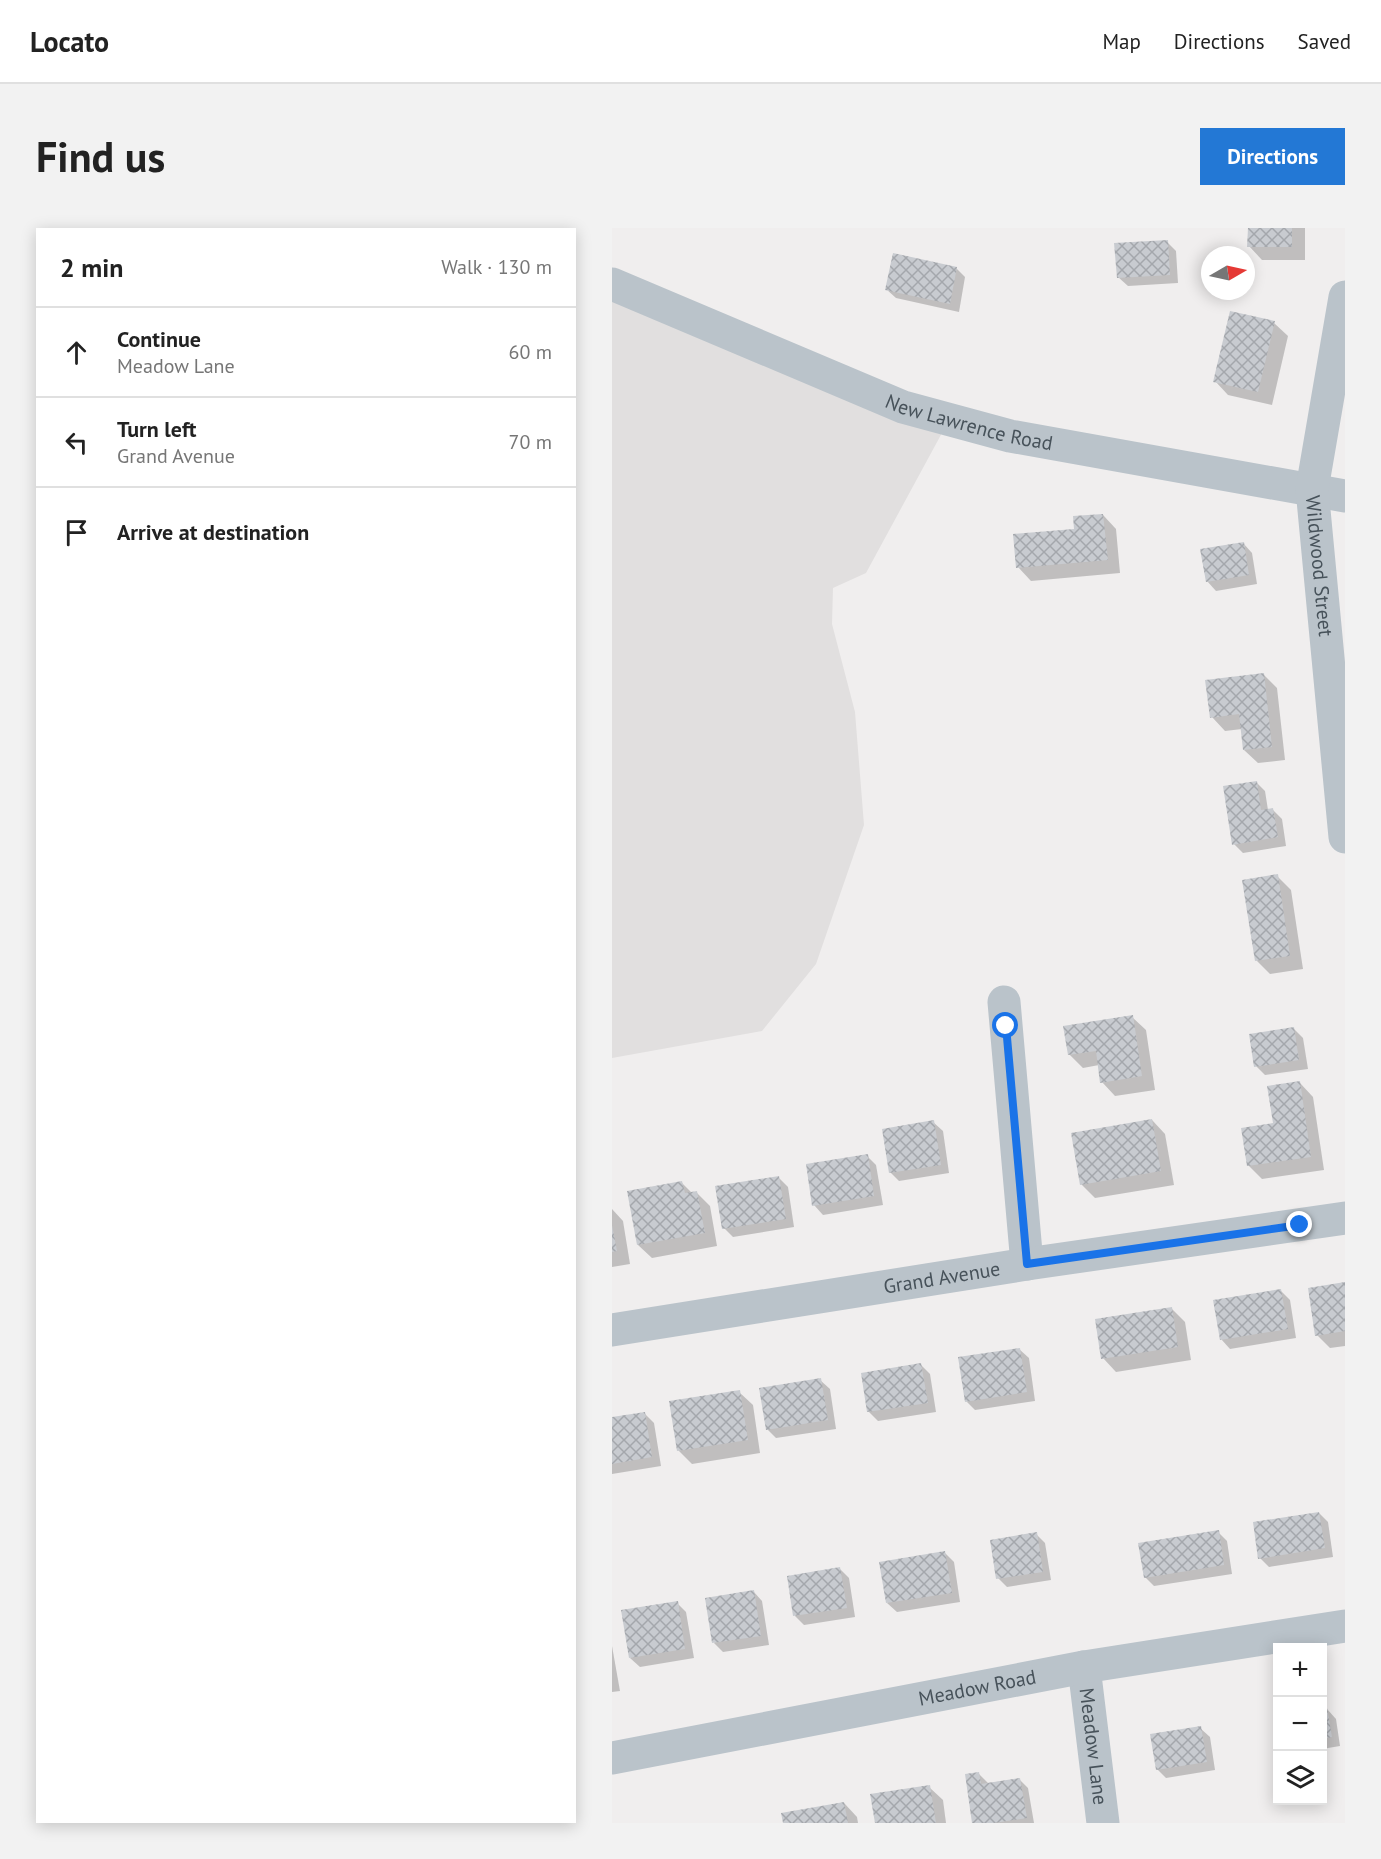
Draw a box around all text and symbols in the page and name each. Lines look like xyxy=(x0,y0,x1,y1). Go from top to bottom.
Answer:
text: Locato xyxy=(30,23,109,60)
text: Map xyxy=(1102,28,1141,55)
text: Directions xyxy=(1174,28,1265,55)
text: Saved xyxy=(1298,28,1351,55)
button: Directions xyxy=(1200,128,1345,185)
text: Find us xyxy=(36,129,165,184)
north arrow xyxy=(1201,246,1255,300)
text: 2 min xyxy=(60,251,123,284)
text: Walk · 130 m xyxy=(441,254,552,280)
text: Continue xyxy=(117,325,201,353)
icon: ahead xyxy=(60,336,93,369)
text: 60 m xyxy=(509,339,552,365)
text: Meadow Lane xyxy=(117,353,235,379)
street label: New Lawrence Road xyxy=(881,388,1055,456)
text: Turn left xyxy=(117,415,197,443)
icon: left xyxy=(60,426,93,459)
text: 70 m xyxy=(509,429,552,455)
text: Grand Avenue xyxy=(117,443,235,469)
street label: Wildwood Street xyxy=(1300,494,1339,638)
icon: arrive xyxy=(60,516,93,549)
text: Arrive at destination xyxy=(117,518,309,546)
route start xyxy=(992,1012,1018,1038)
route end xyxy=(1286,1211,1312,1237)
street label: Grand Avenue xyxy=(882,1255,1002,1300)
map controls xyxy=(1273,1643,1327,1805)
button: + xyxy=(1273,1643,1327,1697)
street label: Meadow Road xyxy=(916,1664,1038,1712)
street label: Meadow Lane xyxy=(1074,1686,1114,1806)
button: − xyxy=(1273,1697,1327,1751)
button: layers xyxy=(1273,1751,1327,1805)

